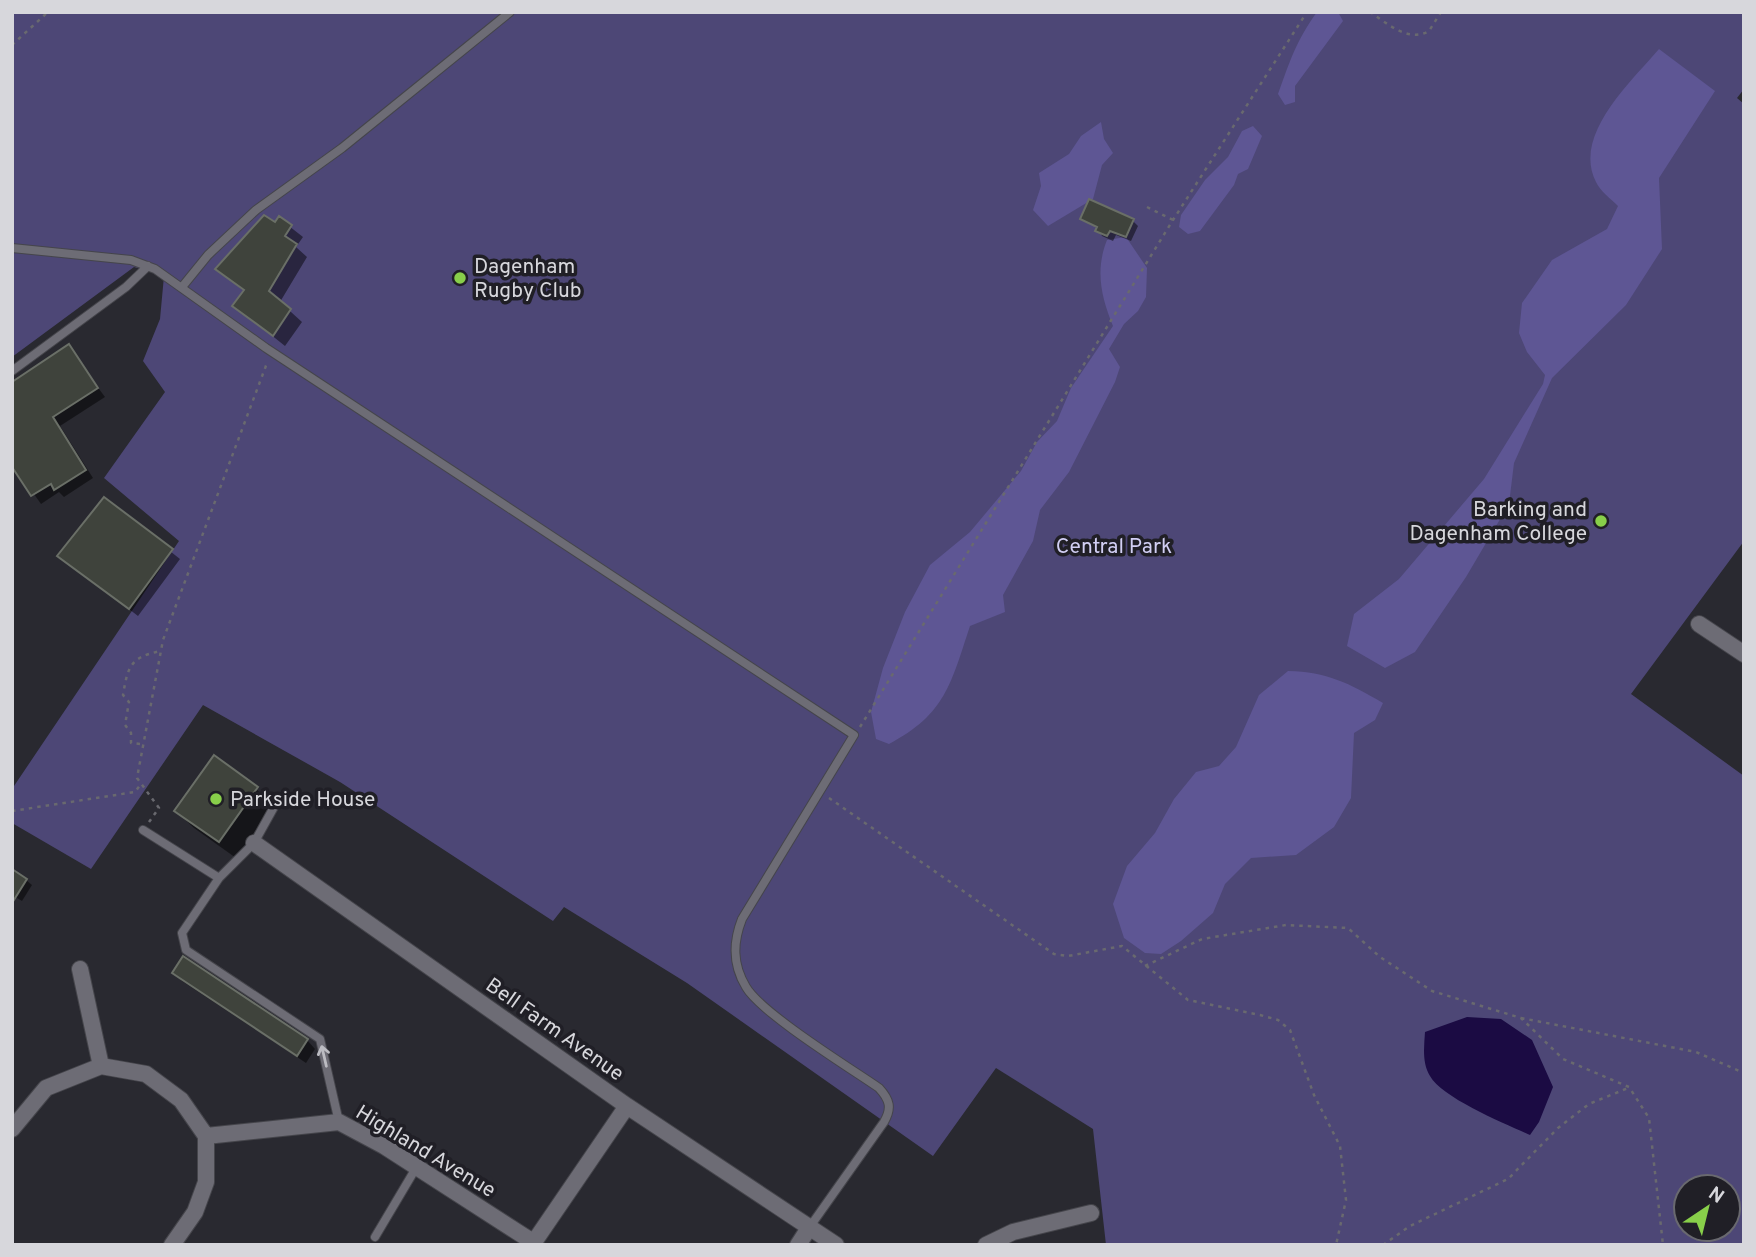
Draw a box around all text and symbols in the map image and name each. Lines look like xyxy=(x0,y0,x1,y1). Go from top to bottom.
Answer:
place label: Dagenham Rugby Club xyxy=(474,254,582,305)
marker: Dagenham Rugby Club xyxy=(452,270,468,286)
place label: Barking and Dagenham College xyxy=(1410,497,1587,548)
marker: Barking and Dagenham College xyxy=(1593,513,1609,529)
park label: Central Park xyxy=(1056,534,1172,561)
place label: Parkside House xyxy=(230,787,375,814)
marker: Parkside House xyxy=(208,791,224,807)
street label: Bell Farm Avenue xyxy=(480,972,629,1088)
one-way arrow xyxy=(317,1045,330,1068)
street label: Highland Avenue xyxy=(350,1100,500,1205)
north arrow xyxy=(1672,1173,1742,1243)
text: N xyxy=(1703,1182,1728,1209)

